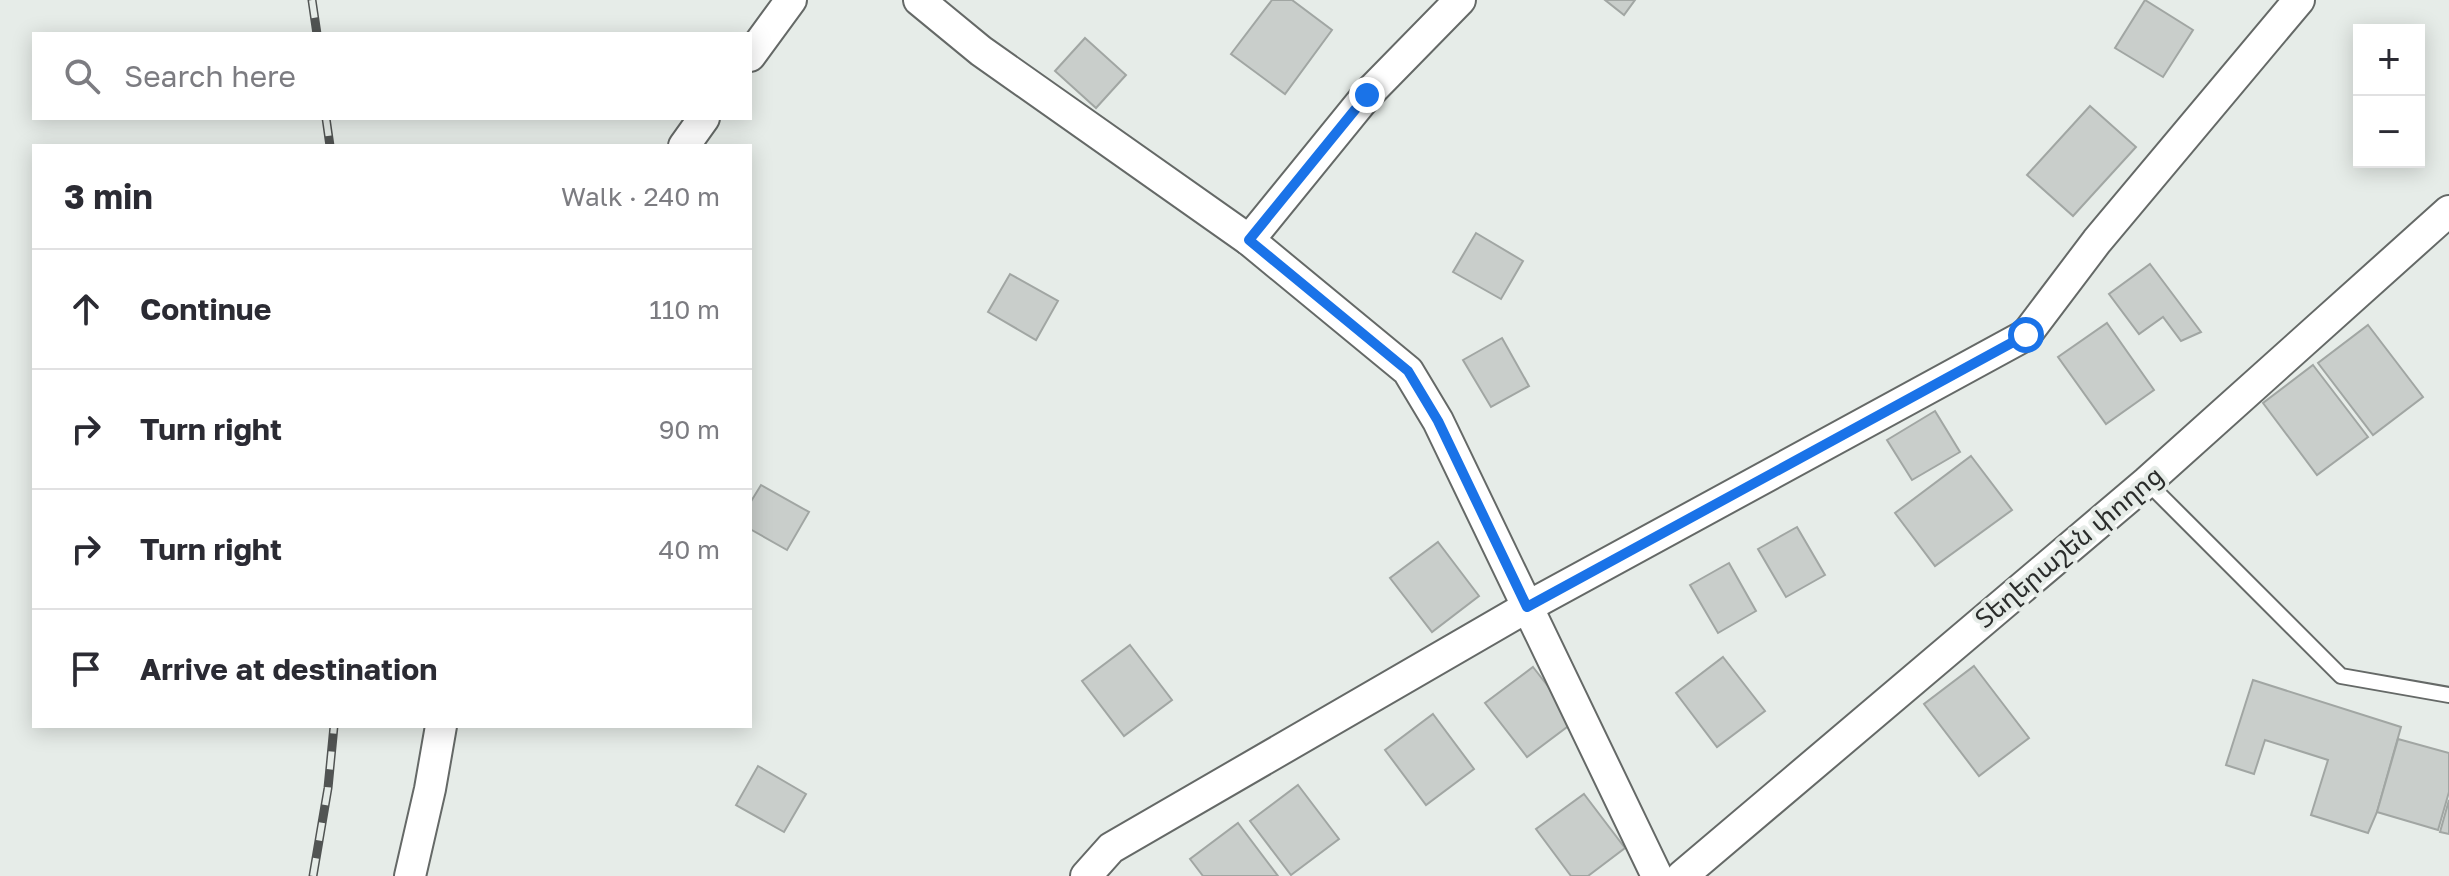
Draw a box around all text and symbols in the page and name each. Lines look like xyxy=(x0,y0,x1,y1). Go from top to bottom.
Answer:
map controls xyxy=(2353,24,2425,168)
button: + xyxy=(2353,24,2425,96)
search box xyxy=(32,32,752,120)
icon: search xyxy=(60,54,104,98)
text: Search here xyxy=(124,58,296,94)
route end xyxy=(1349,77,1385,113)
button: − xyxy=(2353,96,2425,168)
text: 3 min xyxy=(64,176,153,216)
text: Walk · 240 m xyxy=(561,181,720,212)
icon: ahead xyxy=(64,287,108,331)
text: Continue xyxy=(140,291,271,327)
text: 110 m xyxy=(649,294,720,325)
route start xyxy=(2008,317,2044,353)
icon: right xyxy=(64,407,108,451)
text: Turn right xyxy=(140,411,282,447)
text: 90 m xyxy=(659,414,720,445)
street label: Տեղերաշեն փողոց xyxy=(1969,459,2169,634)
icon: right xyxy=(64,527,108,571)
text: Turn right xyxy=(140,531,282,567)
text: 40 m xyxy=(659,534,720,565)
icon: arrive xyxy=(64,647,108,691)
text: Arrive at destination xyxy=(140,651,437,687)

